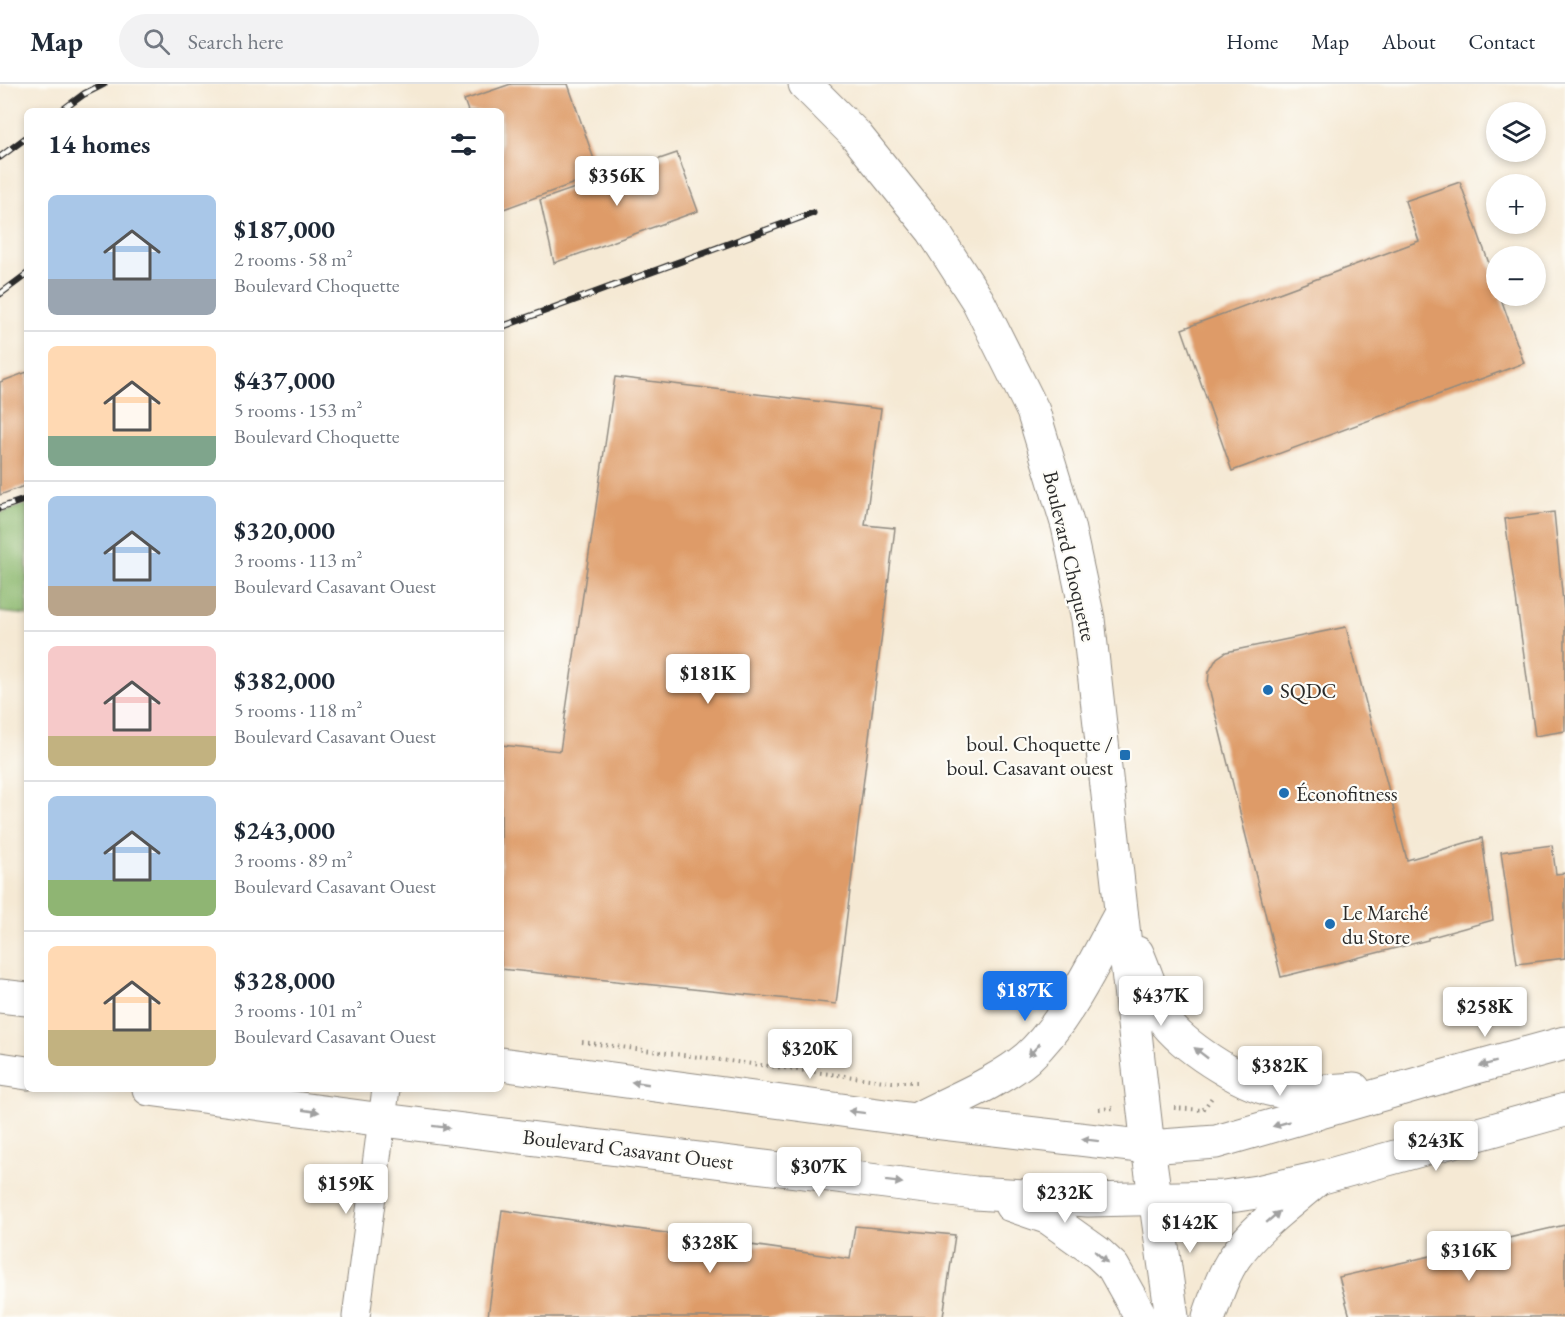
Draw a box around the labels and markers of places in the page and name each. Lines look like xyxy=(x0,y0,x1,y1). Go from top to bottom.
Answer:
pin: $356K xyxy=(575,156,659,207)
pin: $181K xyxy=(666,654,750,705)
place label: SQDC xyxy=(1280,677,1337,705)
marker: SQDC xyxy=(1261,683,1275,697)
place label: boul. Choquette / boul. Casavant ouest xyxy=(946,730,1113,781)
marker: boul. Choquette / boul. Casavant ouest xyxy=(1118,748,1132,762)
place label: Éconofitness xyxy=(1296,780,1398,807)
marker: Éconofitness xyxy=(1277,786,1291,800)
place label: Le Marché du Store xyxy=(1342,899,1428,950)
marker: Le Marché du Store xyxy=(1323,917,1337,931)
pin: $187K xyxy=(983,971,1067,1022)
pin: $437K xyxy=(1119,976,1203,1027)
pin: $258K xyxy=(1443,987,1527,1038)
pin: $320K xyxy=(768,1029,852,1080)
pin: $382K xyxy=(1238,1046,1322,1097)
pin: $243K xyxy=(1394,1121,1478,1172)
pin: $307K xyxy=(777,1147,861,1198)
pin: $159K xyxy=(304,1164,388,1215)
pin: $232K xyxy=(1023,1173,1107,1224)
pin: $142K xyxy=(1148,1203,1232,1254)
pin: $328K xyxy=(668,1223,752,1274)
pin: $316K xyxy=(1427,1231,1511,1282)

